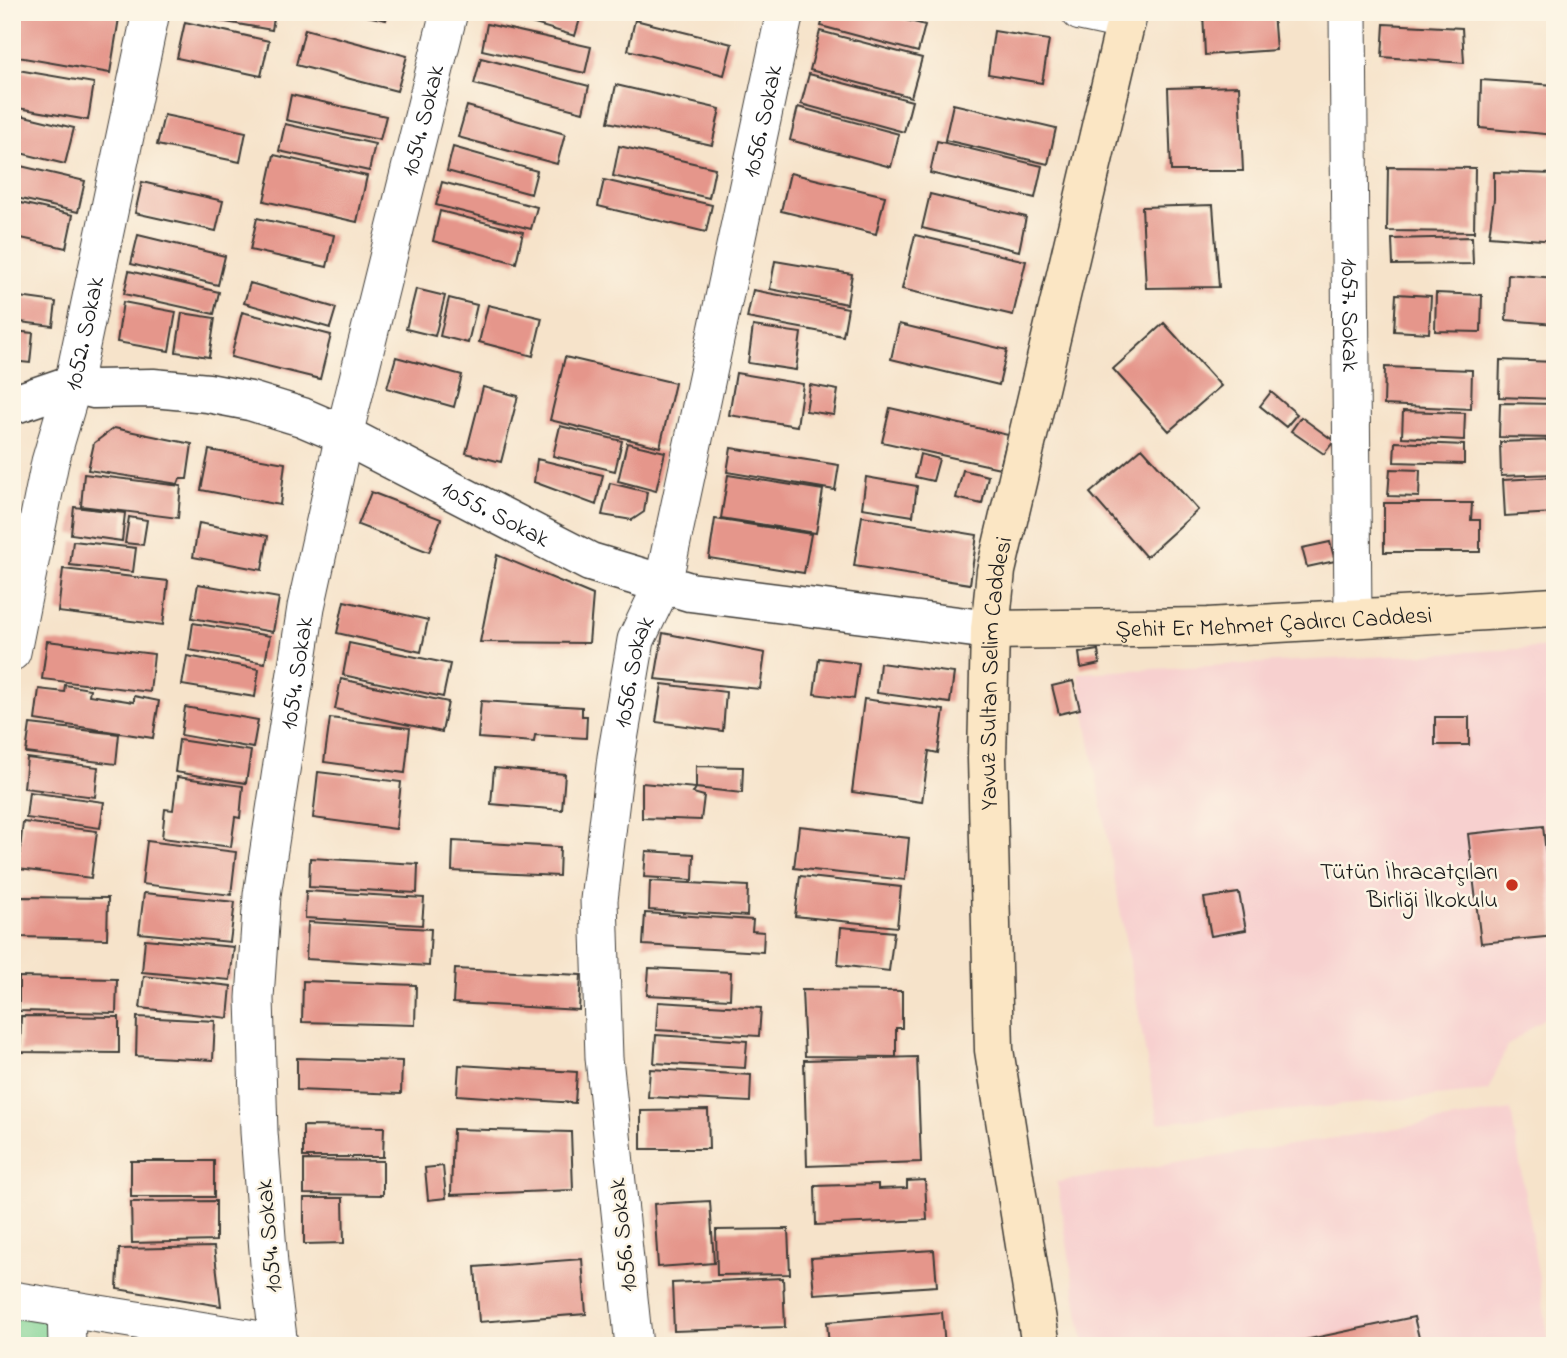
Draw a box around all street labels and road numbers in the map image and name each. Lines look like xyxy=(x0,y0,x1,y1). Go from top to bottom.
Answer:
street label: 1054. Sokak xyxy=(394,61,455,180)
street label: 1056. Sokak xyxy=(735,61,793,181)
street label: 1057. Sokak xyxy=(1330,258,1366,373)
street label: 1052. Sokak xyxy=(57,273,115,395)
street label: 1055. Sokak xyxy=(434,473,555,558)
street label: Yavuz Sultan Selim Caddesi xyxy=(972,533,1024,810)
street label: Şehit Er Mehmet Çadırcı Caddesi xyxy=(1115,599,1433,648)
street label: 1056. Sokak xyxy=(606,610,665,731)
street label: 1054. Sokak xyxy=(273,614,324,732)
street label: 1056. Sokak xyxy=(601,1176,648,1293)
street label: 1054. Sokak xyxy=(248,1177,293,1294)

